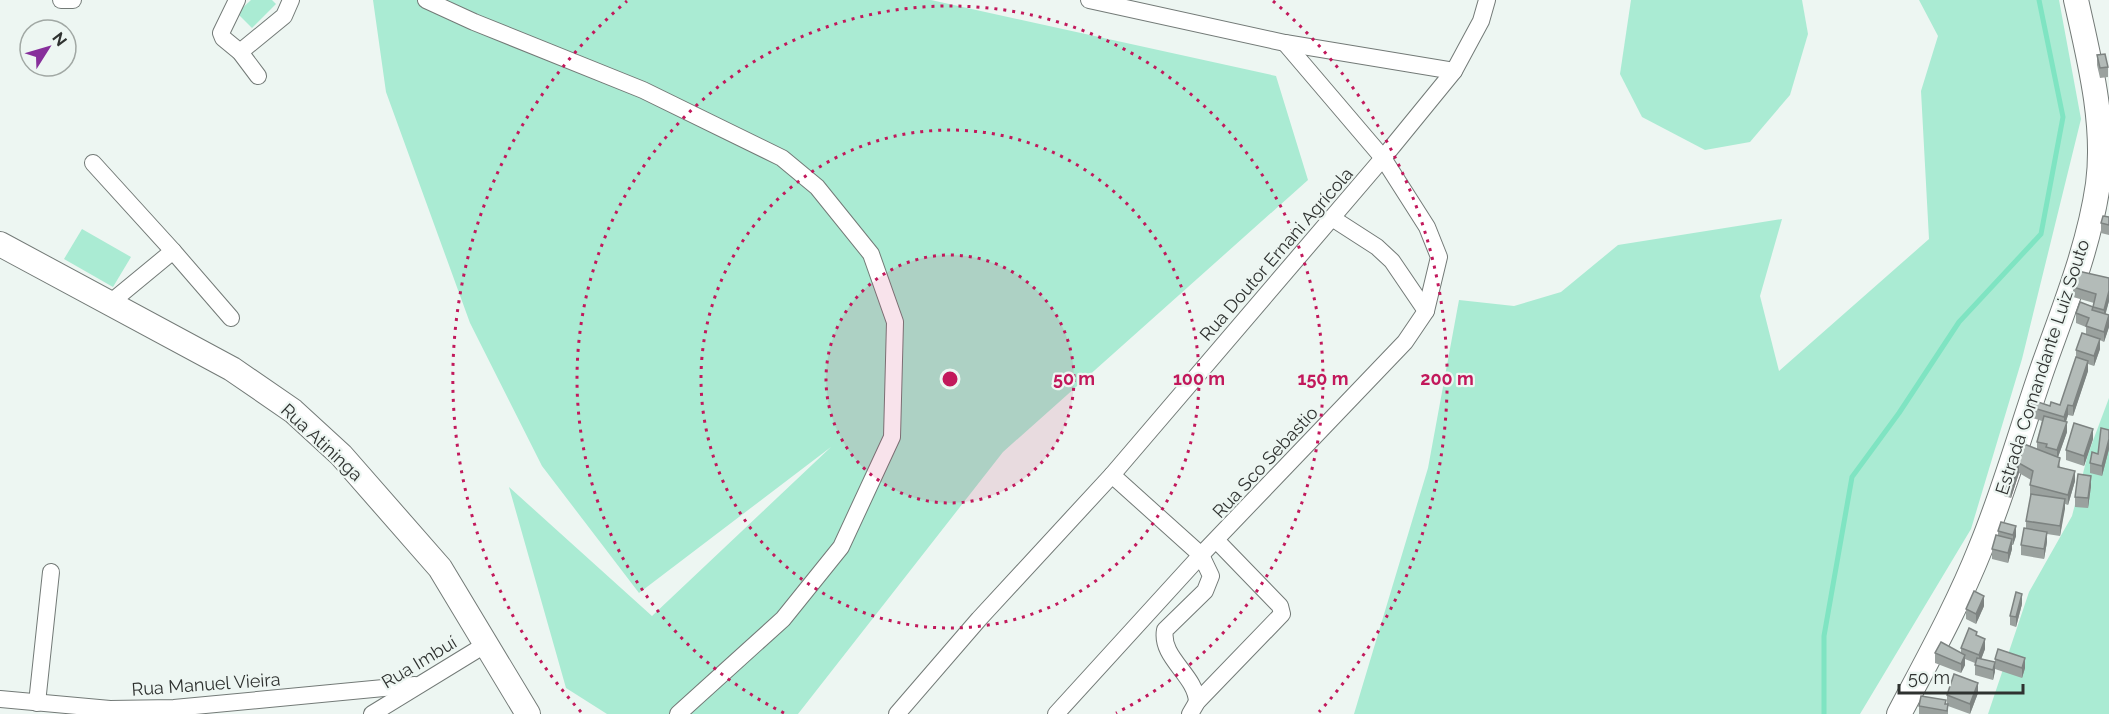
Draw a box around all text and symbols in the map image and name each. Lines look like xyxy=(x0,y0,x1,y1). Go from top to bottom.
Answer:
north arrow xyxy=(18,18,78,78)
text: N xyxy=(48,29,71,50)
street label: Rua Doutor Ernani Agrícola xyxy=(1195,163,1357,345)
street label: Estrada Comandante Luiz Souto xyxy=(1991,236,2093,497)
text: 50 m xyxy=(1053,368,1095,389)
text: 100 m xyxy=(1173,368,1225,389)
text: 150 m xyxy=(1298,368,1349,389)
text: 200 m xyxy=(1420,368,1474,389)
centre of rings xyxy=(940,369,960,389)
street label: Rua Atininga xyxy=(277,399,367,485)
street label: Rua Sco Sebastio xyxy=(1208,402,1322,522)
street label: Rua Imbuí xyxy=(378,631,460,692)
scale bar xyxy=(1899,657,2024,695)
text: 50 m xyxy=(1908,667,1950,688)
street label: Rua Manuel Vieira xyxy=(131,668,281,700)

